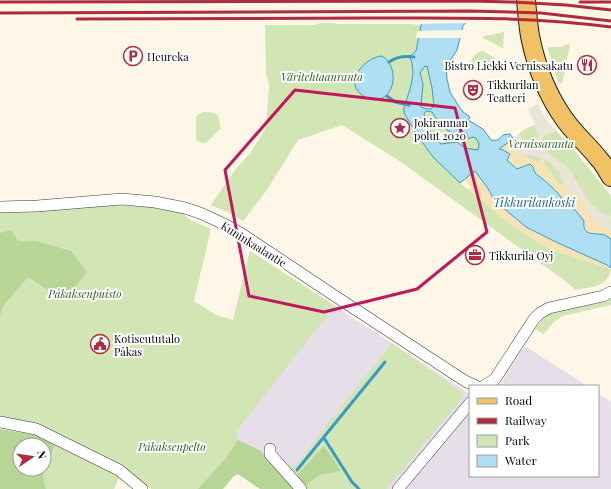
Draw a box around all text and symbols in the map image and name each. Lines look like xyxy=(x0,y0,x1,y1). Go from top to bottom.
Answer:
parking icon: Heureka xyxy=(122,45,144,67)
place label: Heureka xyxy=(147,49,189,64)
restaurant icon: Bistro Liekki Vernissakatu xyxy=(576,54,598,76)
place label: Bistro Liekki Vernissakatu xyxy=(445,58,574,73)
park label: Väritehtaanranta xyxy=(281,69,363,84)
place label: Tikkurilan Teatteri xyxy=(487,77,539,105)
theatre icon: Tikkurilan Teatteri xyxy=(462,79,484,101)
place label: Jokirannan polut 2020 xyxy=(413,115,469,143)
place icon: Jokirannan polut 2020 xyxy=(389,117,411,139)
park label: Vernissaranta xyxy=(508,136,574,151)
water label: Tikkurilankoski xyxy=(493,194,576,210)
street label: Kuninkaalantie xyxy=(218,218,290,270)
office icon: Tikkurila Oyj xyxy=(464,244,486,266)
place label: Tikkurila Oyj xyxy=(489,248,553,263)
park label: Påkaksenpuisto xyxy=(47,286,122,301)
place label: Kotiseututalo Påkas xyxy=(114,331,180,359)
public building icon: Kotiseututalo Påkas xyxy=(89,333,111,355)
legend xyxy=(469,385,599,477)
text: Road xyxy=(505,392,532,408)
text: Railway xyxy=(505,412,547,428)
text: Park xyxy=(505,432,530,448)
north arrow xyxy=(12,437,52,477)
park label: Påkaksenpelto xyxy=(137,439,206,454)
text: N xyxy=(34,449,50,460)
text: Water xyxy=(504,452,538,468)

